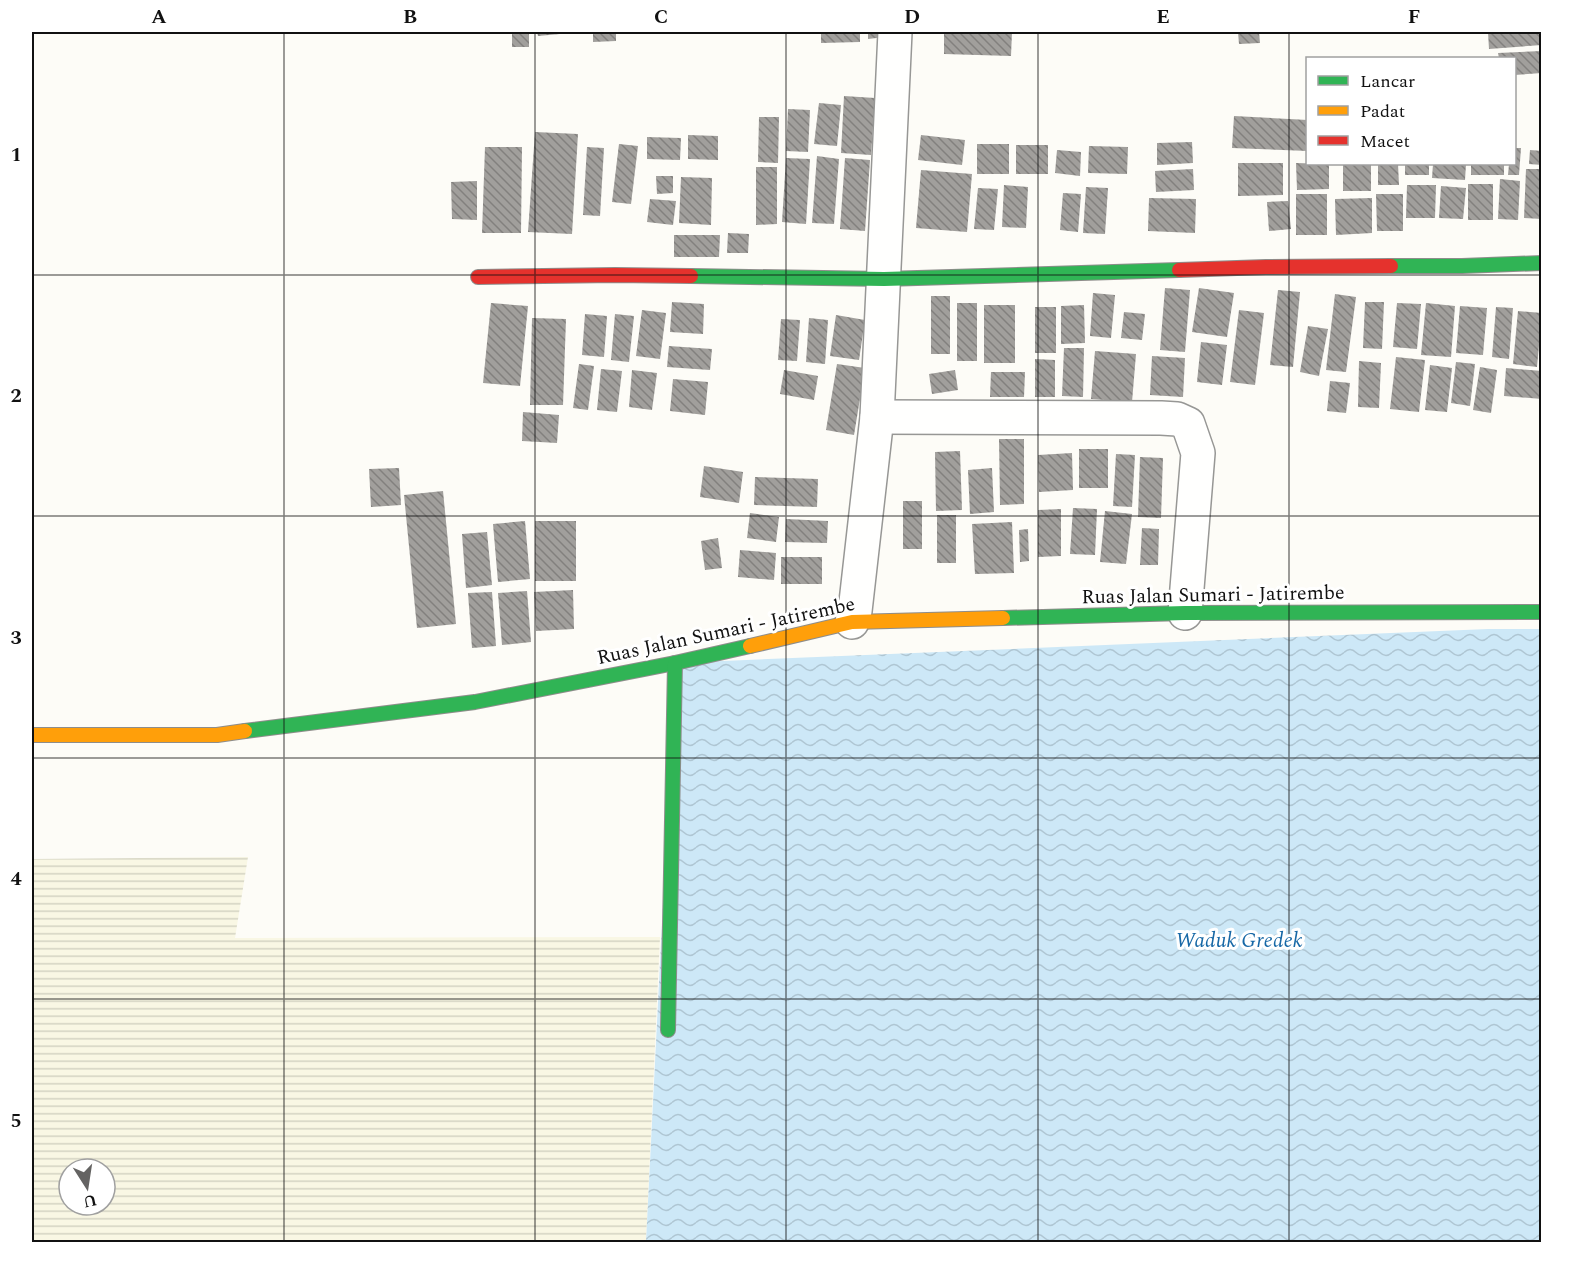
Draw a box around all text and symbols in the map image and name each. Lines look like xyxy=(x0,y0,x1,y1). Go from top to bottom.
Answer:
text: A xyxy=(151,2,167,32)
text: B xyxy=(403,2,417,32)
text: C xyxy=(654,2,668,32)
text: D xyxy=(904,2,920,32)
text: E xyxy=(1156,2,1170,32)
text: F xyxy=(1408,2,1420,32)
legend xyxy=(1306,57,1516,165)
text: Lancar xyxy=(1360,68,1415,95)
text: Padat xyxy=(1360,98,1405,125)
text: Macet xyxy=(1360,128,1410,155)
text: 1 xyxy=(10,140,22,170)
text: 2 xyxy=(10,381,22,411)
street label: Ruas Jalan Sumari - Jatirembe xyxy=(1081,578,1345,612)
street label: Ruas Jalan Sumari - Jatirembe xyxy=(594,589,858,673)
text: 3 xyxy=(10,623,22,653)
text: 4 xyxy=(10,864,22,894)
water label: Waduk Gredek xyxy=(1175,925,1303,957)
text: 5 xyxy=(10,1106,22,1136)
north arrow xyxy=(57,1157,117,1217)
text: U xyxy=(81,1188,99,1214)

